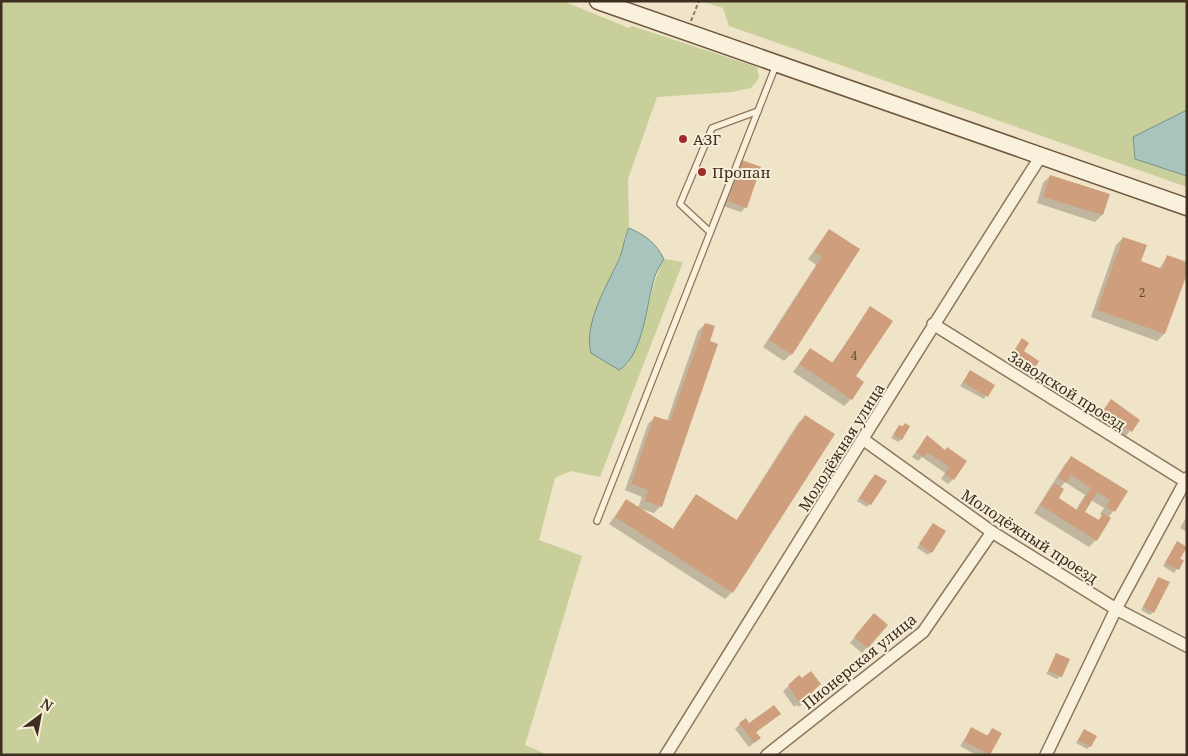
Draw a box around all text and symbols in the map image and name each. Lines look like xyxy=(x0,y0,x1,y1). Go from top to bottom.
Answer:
place label: АЗГ xyxy=(693,129,722,149)
marker: АЗГ xyxy=(677,133,689,145)
place label: Пропан xyxy=(712,162,771,182)
marker: Пропан xyxy=(696,166,708,178)
house number: 2 xyxy=(1139,284,1145,301)
street label: Заводской проезд xyxy=(1004,346,1130,434)
house number: 4 xyxy=(851,347,858,364)
street label: Молодёжная улица xyxy=(793,379,889,515)
street label: Молодёжный проезд xyxy=(958,484,1102,588)
street label: Пионерская улица xyxy=(798,609,920,713)
north arrow xyxy=(15,691,65,741)
text: N xyxy=(37,694,57,716)

